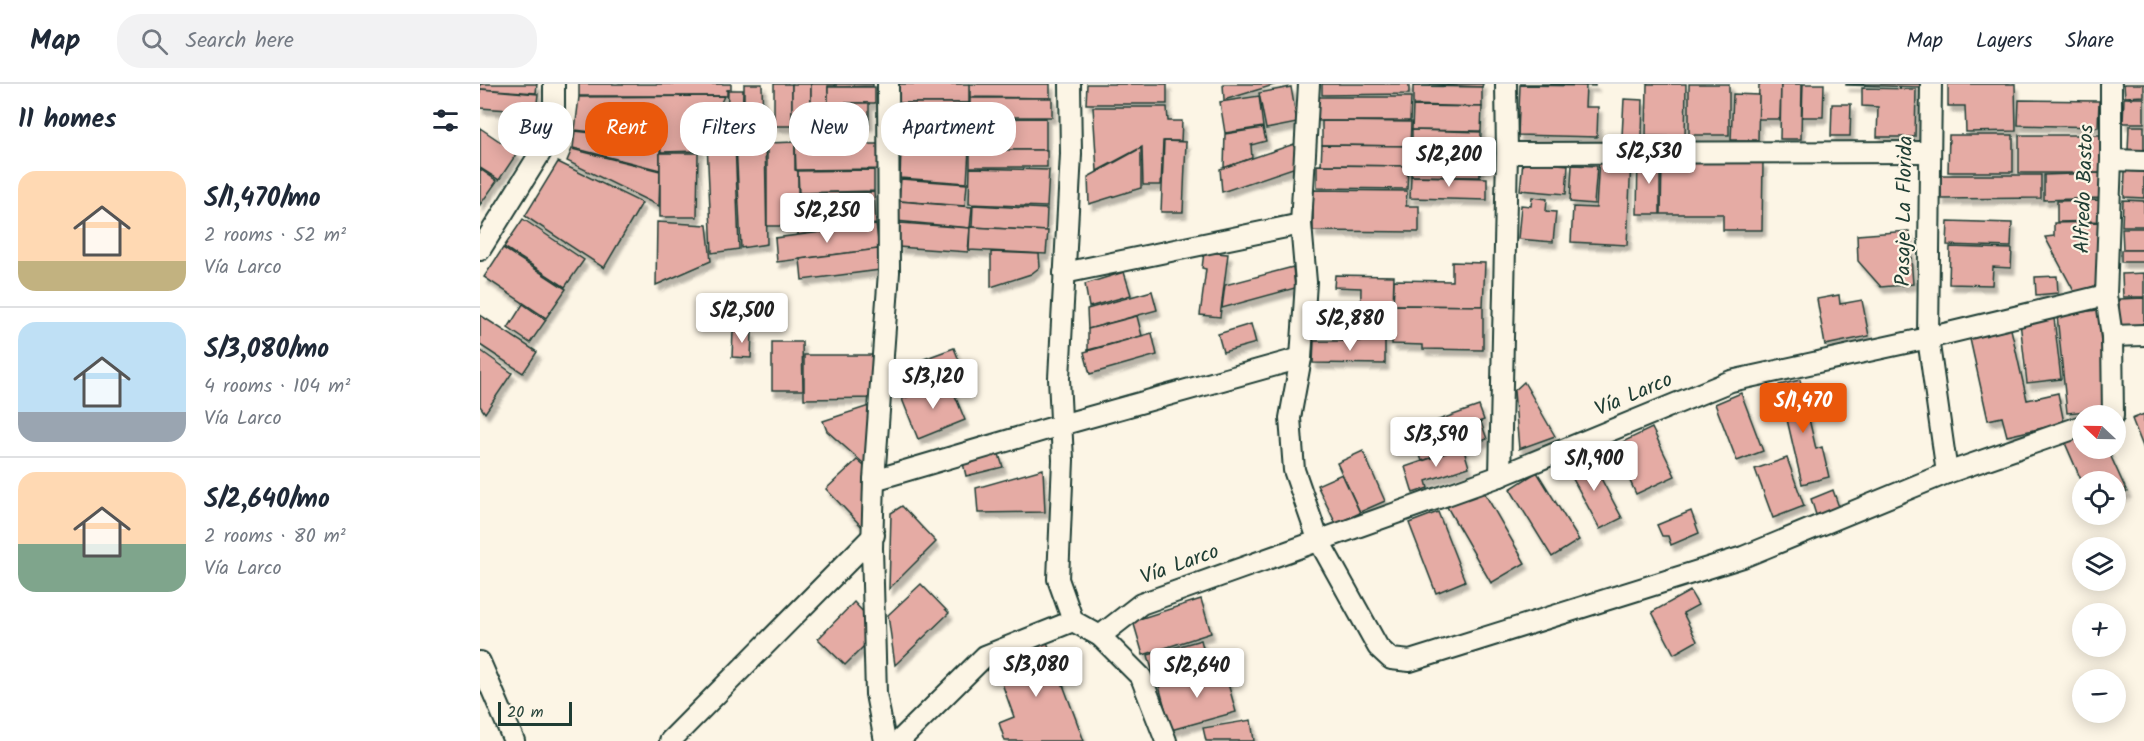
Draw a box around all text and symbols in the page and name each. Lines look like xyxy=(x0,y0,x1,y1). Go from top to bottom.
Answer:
search box xyxy=(117,14,537,68)
text: Map xyxy=(30,19,81,64)
text: Search here xyxy=(186,24,294,59)
icon: search xyxy=(138,25,171,58)
text: Map xyxy=(1906,25,1943,58)
text: Layers xyxy=(1976,25,2032,58)
text: Share xyxy=(2065,25,2114,58)
text: 11 homes xyxy=(18,99,116,141)
chip: Buy xyxy=(498,102,573,156)
chip: Rent xyxy=(585,102,668,156)
chip: Filters xyxy=(680,102,777,156)
chip: New xyxy=(789,102,869,156)
chip: Apartment xyxy=(881,102,1016,156)
icon: filters xyxy=(429,104,462,137)
street label: Alfredo Bastos xyxy=(2066,124,2104,254)
pin: S/2,530 xyxy=(1594,134,1704,185)
street label: Pasaje La Florida xyxy=(1887,135,1923,287)
pin: S/2,200 xyxy=(1394,137,1504,188)
text: S/2,530 xyxy=(1617,137,1681,169)
text: S/2,200 xyxy=(1416,140,1482,172)
text: S/1,470/mo xyxy=(204,178,321,220)
pin: S/2,250 xyxy=(772,193,882,244)
icon: home xyxy=(66,195,138,267)
text: S/2,250 xyxy=(794,196,860,228)
text: 2 rooms · 52 m² xyxy=(204,220,346,252)
text: Vía Larco xyxy=(204,252,282,284)
pin: S/2,500 xyxy=(687,293,797,344)
text: S/2,500 xyxy=(710,296,774,328)
pin: S/2,880 xyxy=(1295,301,1405,352)
text: S/2,880 xyxy=(1316,304,1384,336)
text: S/3,080/mo xyxy=(204,329,329,371)
icon: home xyxy=(66,346,138,418)
pin: S/3,120 xyxy=(878,359,988,410)
text: S/3,120 xyxy=(903,362,963,394)
street label: Vía Larco xyxy=(1590,364,1678,426)
text: 4 rooms · 104 m² xyxy=(204,371,350,403)
pin: S/1,470 xyxy=(1748,383,1858,434)
text: S/1,470 xyxy=(1774,386,1832,418)
text: Vía Larco xyxy=(204,403,282,435)
north arrow xyxy=(2072,405,2126,459)
map controls xyxy=(2072,405,2126,723)
pin: S/3,590 xyxy=(1381,417,1491,468)
text: S/3,590 xyxy=(1404,420,1468,452)
pin: S/1,900 xyxy=(1539,441,1649,492)
text: S/1,900 xyxy=(1565,444,1623,476)
button: locate xyxy=(2072,471,2126,525)
text: S/2,640/mo xyxy=(204,479,330,521)
icon: home xyxy=(66,496,138,568)
text: 2 rooms · 80 m² xyxy=(204,521,346,553)
street label: Vía Larco xyxy=(1136,536,1224,594)
button: layers xyxy=(2072,537,2126,591)
text: Vía Larco xyxy=(204,553,282,585)
button: + xyxy=(2072,603,2126,657)
pin: S/3,080 xyxy=(981,647,1091,698)
pin: S/2,640 xyxy=(1142,648,1252,699)
text: S/3,080 xyxy=(1003,650,1069,682)
text: S/2,640 xyxy=(1164,651,1230,683)
button: − xyxy=(2072,669,2126,723)
scale bar xyxy=(498,699,572,726)
text: 20 m xyxy=(507,700,543,725)

